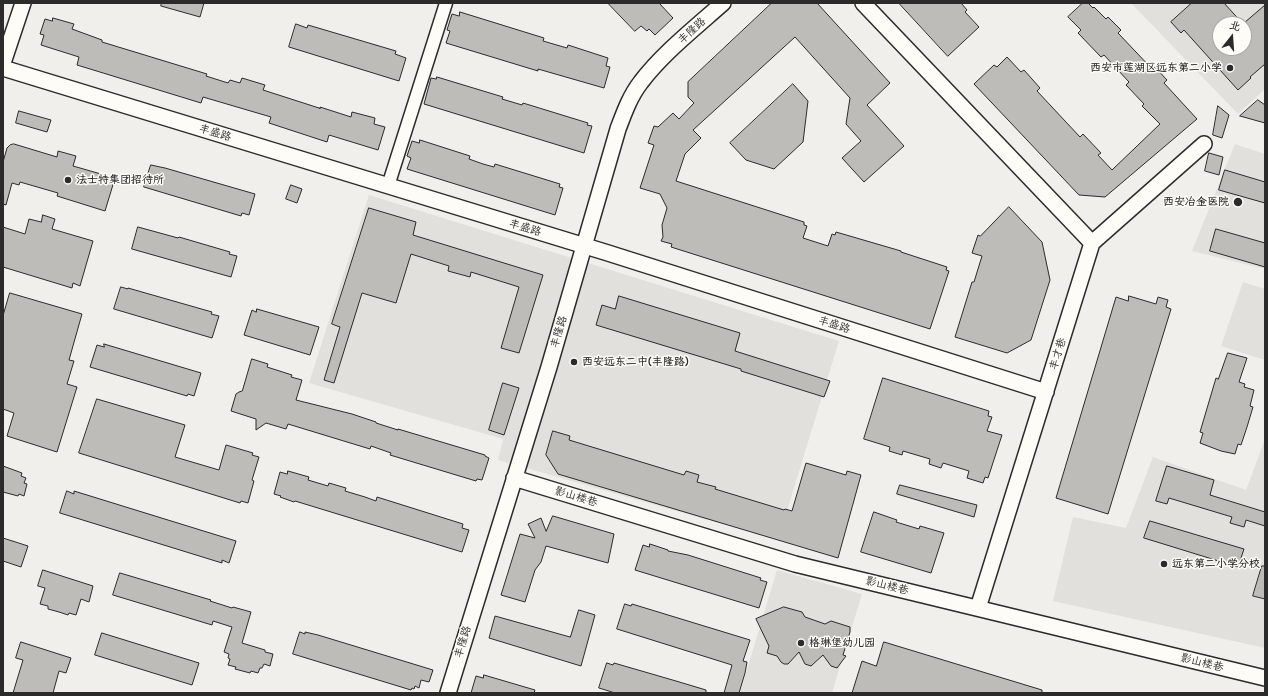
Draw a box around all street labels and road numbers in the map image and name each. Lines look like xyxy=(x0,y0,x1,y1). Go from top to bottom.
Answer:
street label: 丰隆路 xyxy=(675,15,709,47)
street label: 丰盛路 xyxy=(197,122,233,144)
street label: 丰盛路 xyxy=(507,217,543,239)
street label: 丰隆路 xyxy=(548,314,570,350)
street label: 丰盛路 xyxy=(816,314,852,336)
street label: 丰才巷 xyxy=(1047,336,1069,372)
street label: 影山楼巷 xyxy=(553,484,599,510)
street label: 影山楼巷 xyxy=(864,574,910,598)
street label: 丰隆路 xyxy=(452,624,474,660)
street label: 影山楼巷 xyxy=(1179,651,1225,675)

